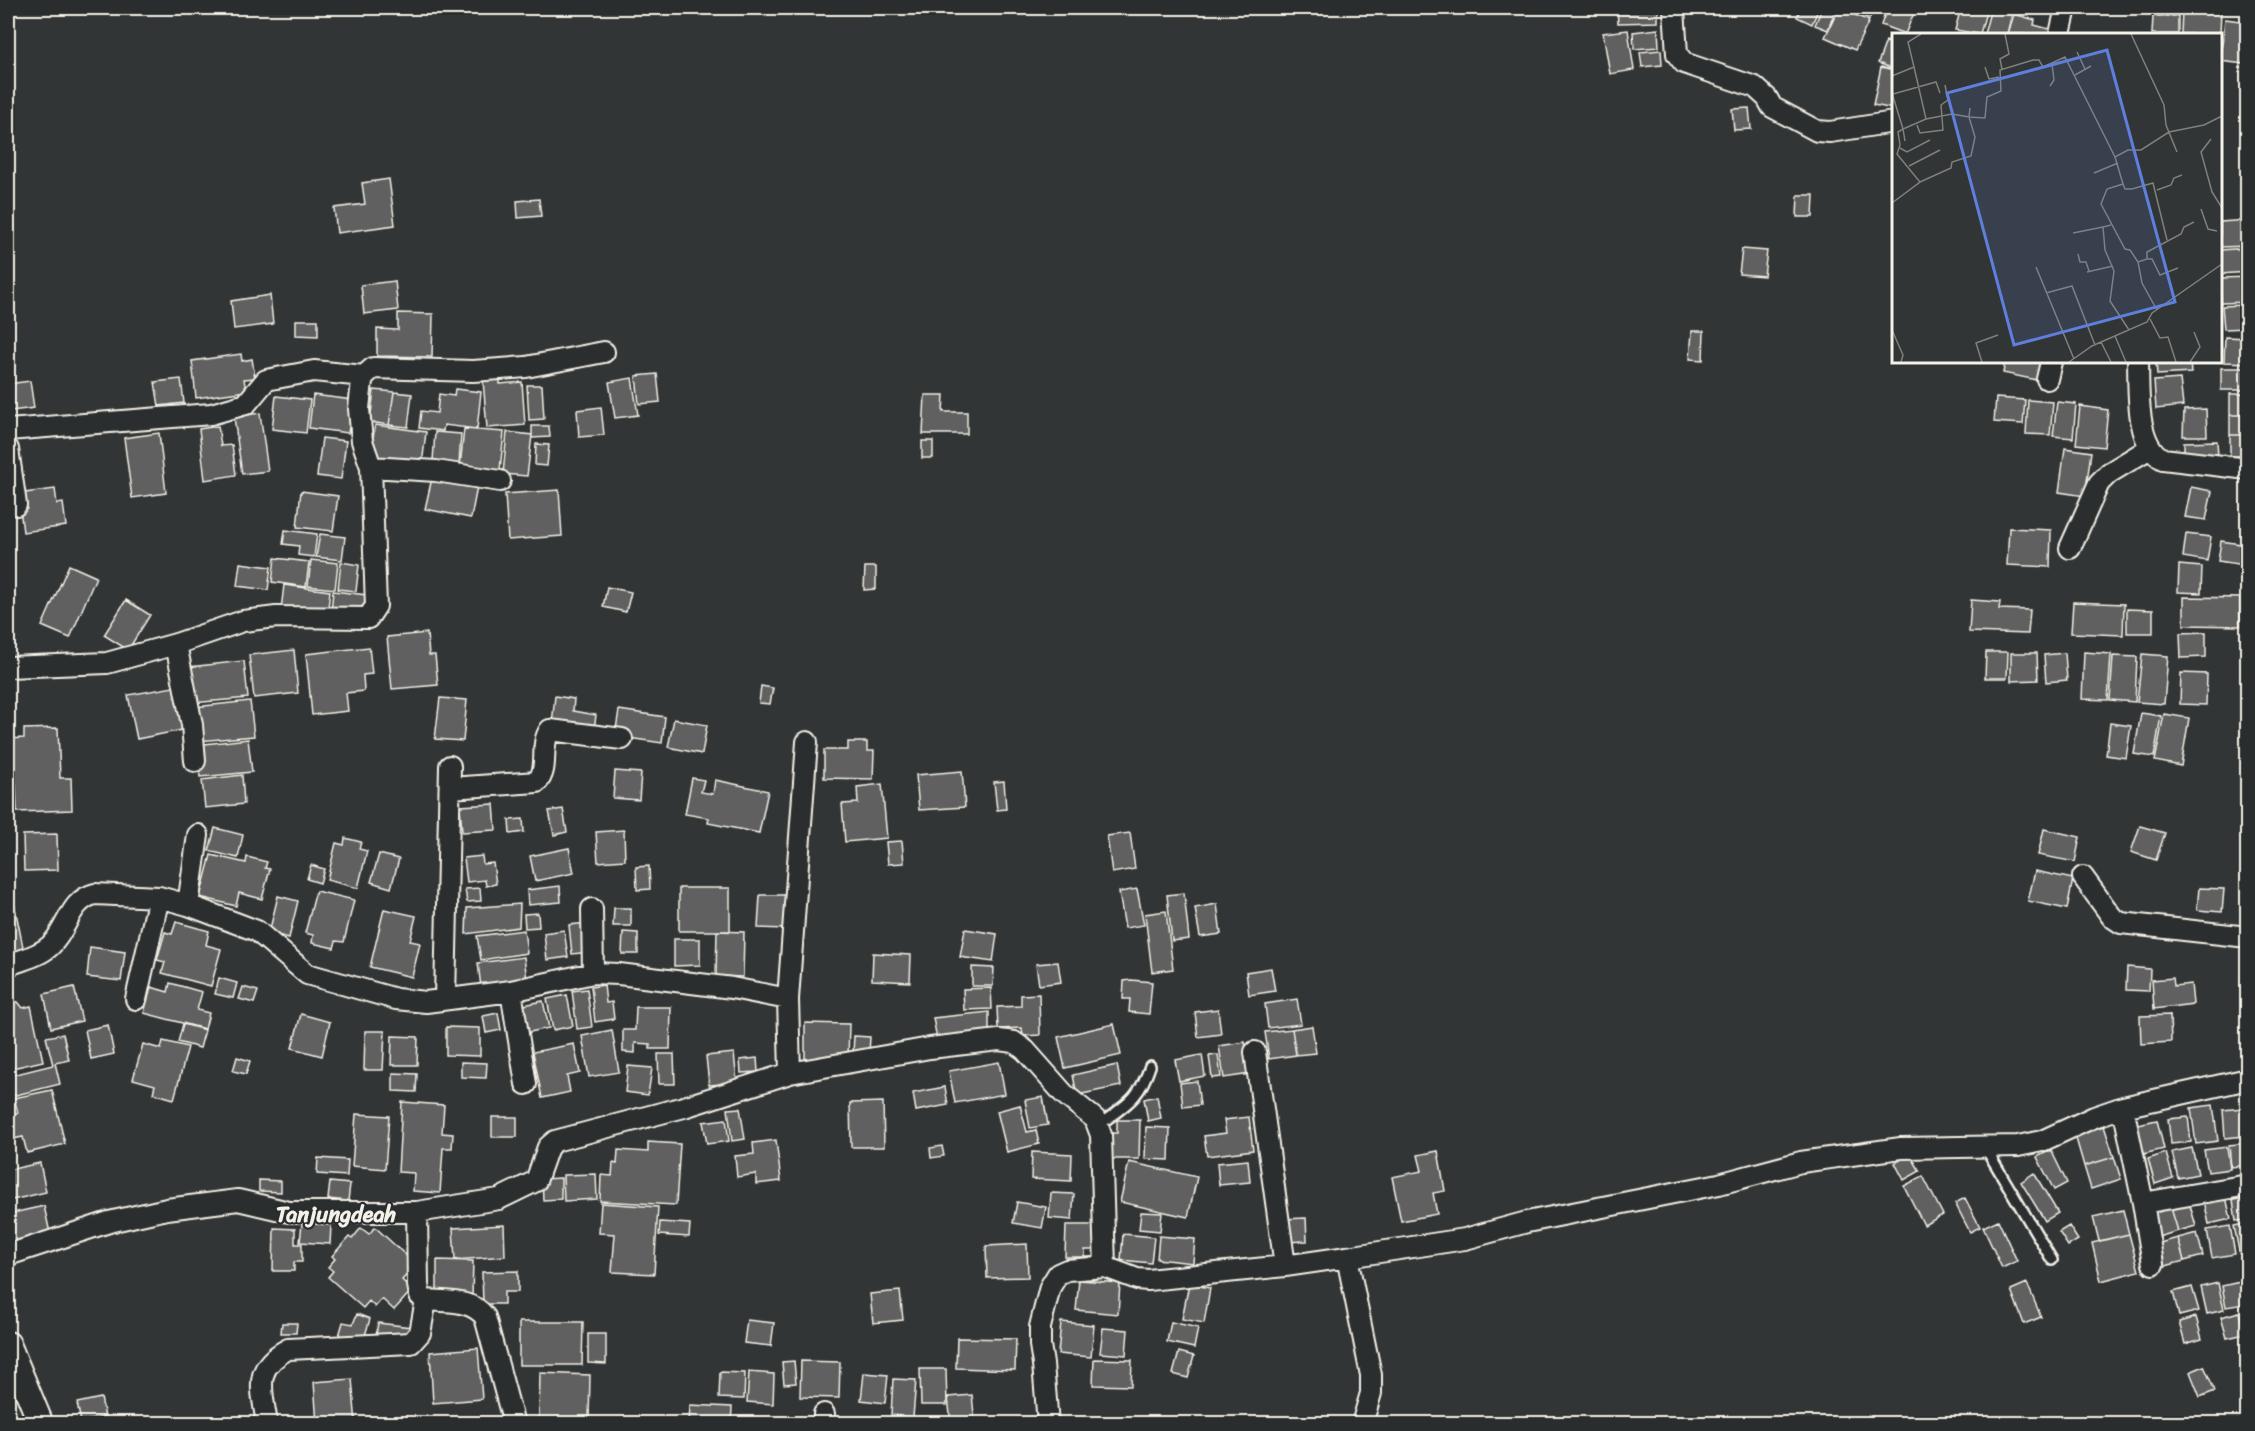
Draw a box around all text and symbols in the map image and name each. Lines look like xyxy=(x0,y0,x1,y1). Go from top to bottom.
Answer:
inset map xyxy=(1892,33,2222,363)
district label: Tanjungdeah xyxy=(276,1195,396,1234)

